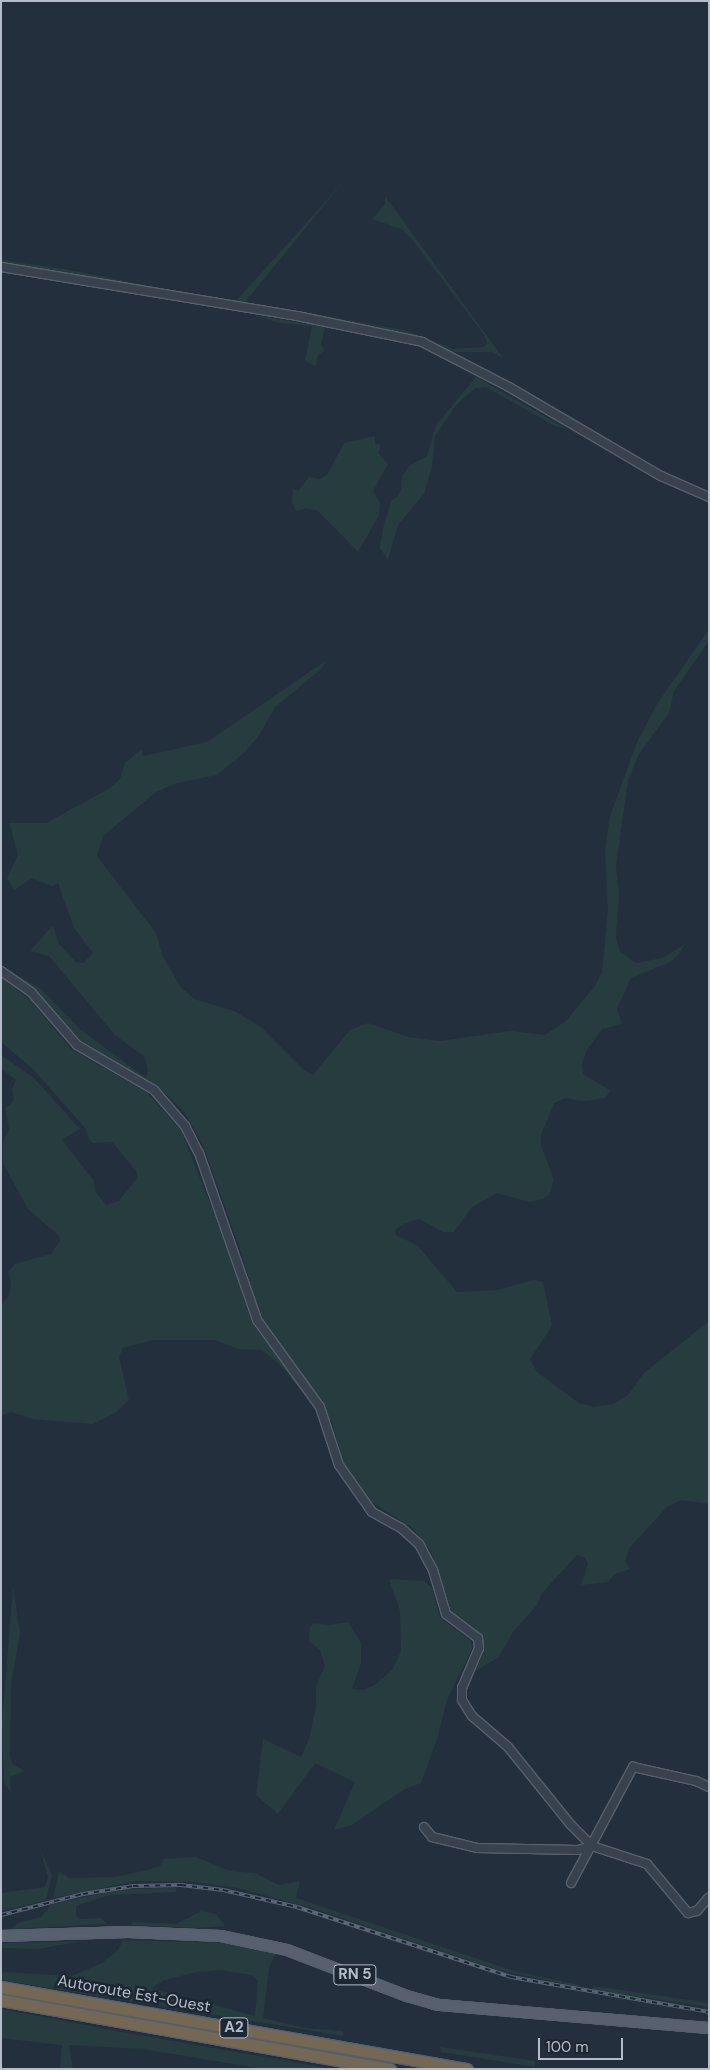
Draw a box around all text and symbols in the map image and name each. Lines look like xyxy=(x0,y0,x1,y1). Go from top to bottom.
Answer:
road number: RN 5 xyxy=(332,1962,378,1988)
street label: Autoroute Est-Ouest xyxy=(56,1971,212,2017)
road number: A2 xyxy=(219,2016,249,2040)
scale bar xyxy=(540,2028,625,2060)
text: 100 m xyxy=(546,2037,589,2057)

